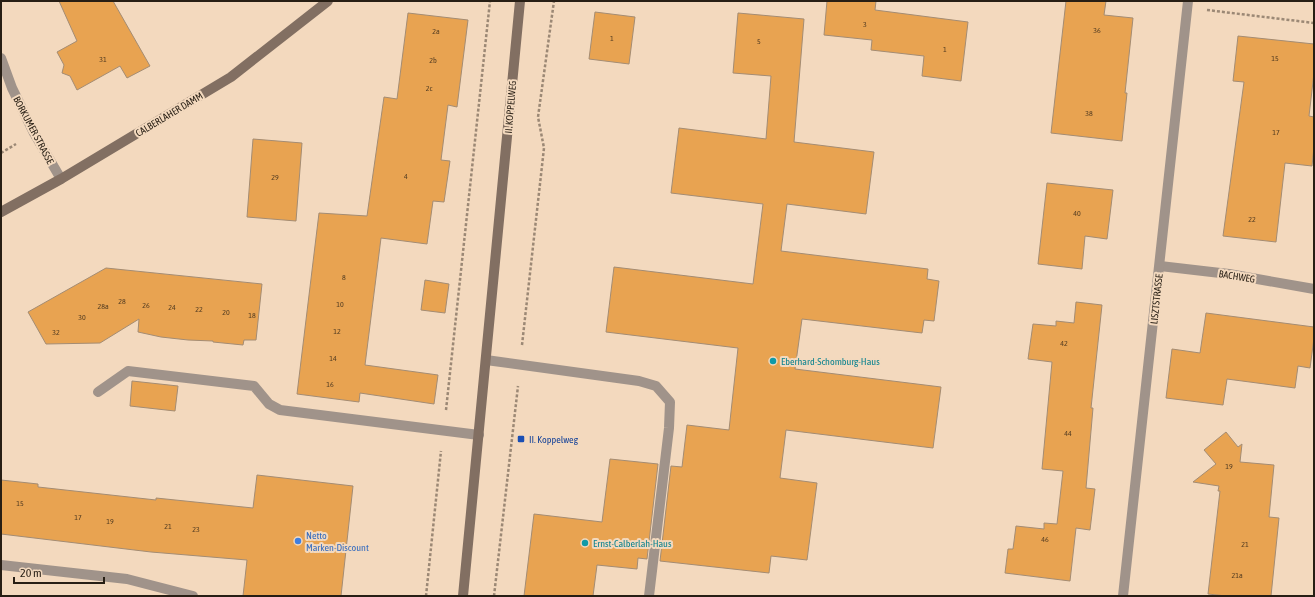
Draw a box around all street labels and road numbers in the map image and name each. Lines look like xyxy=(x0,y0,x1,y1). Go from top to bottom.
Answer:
street label: II. KOPPELWEG xyxy=(503,80,518,134)
street label: CALBERLAHER DAMM xyxy=(134,90,205,139)
street label: BORKUMER STRASSE xyxy=(11,95,56,167)
street label: BACHWEG xyxy=(1218,268,1256,285)
street label: LISZTSTRASSE xyxy=(1148,273,1165,325)

